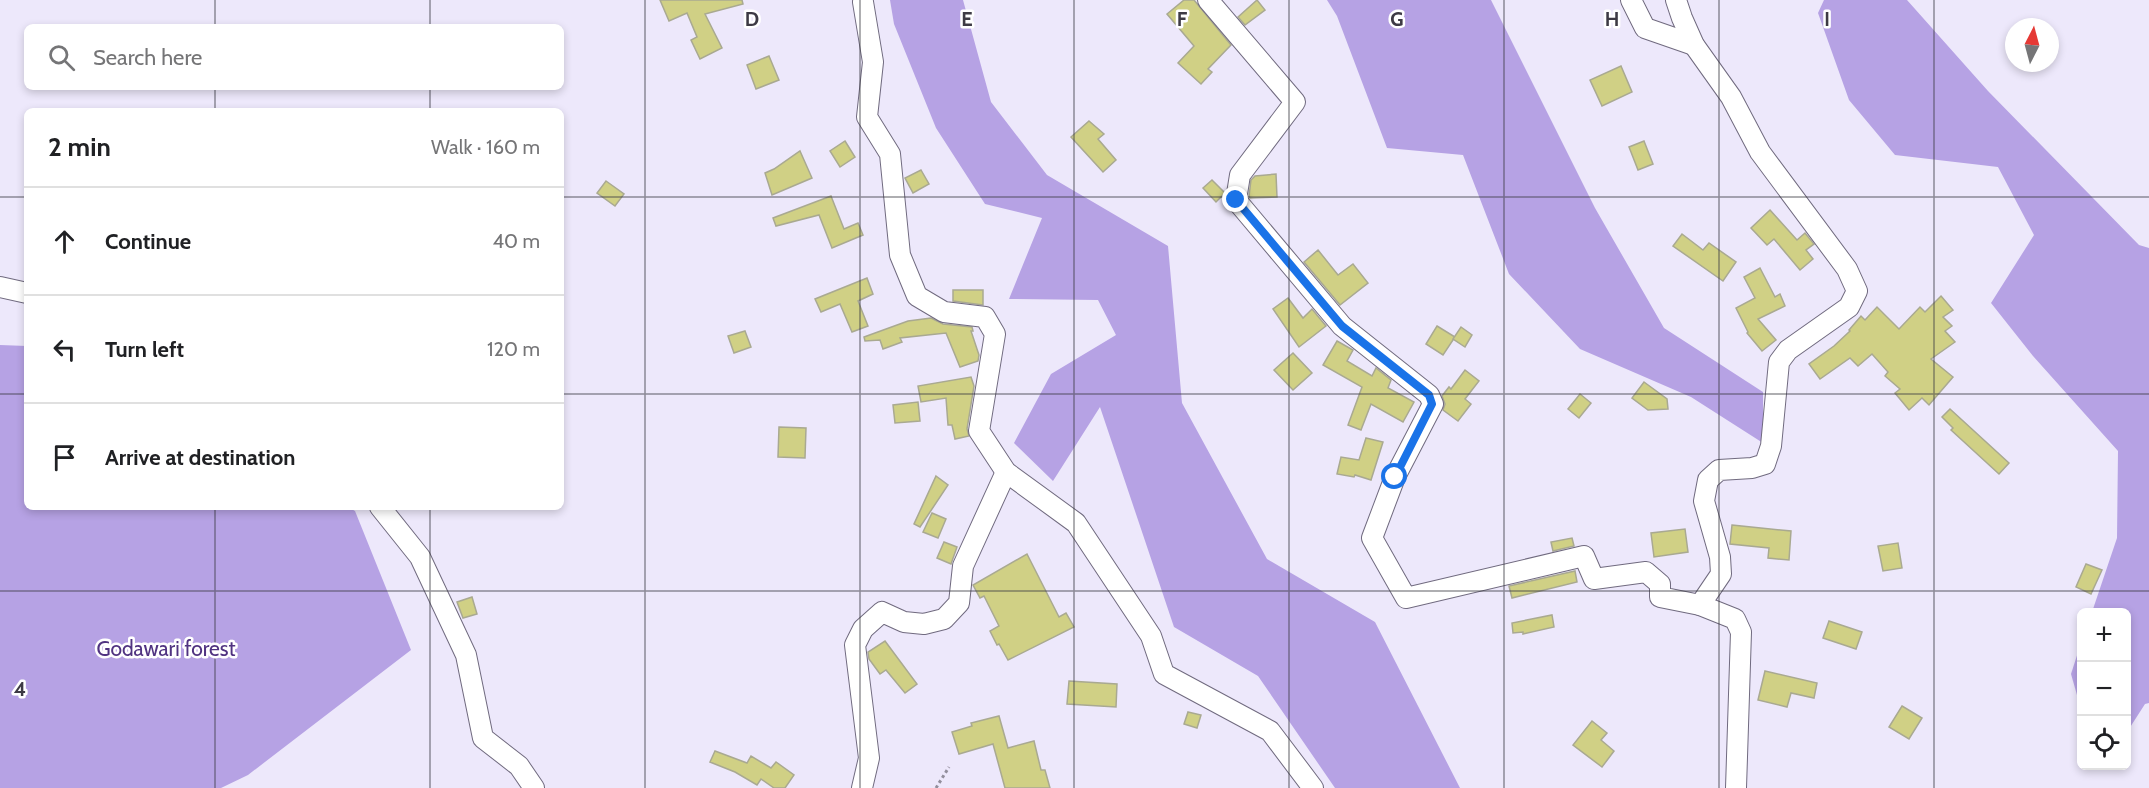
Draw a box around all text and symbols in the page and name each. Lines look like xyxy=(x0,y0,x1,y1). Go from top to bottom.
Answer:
text: D xyxy=(745,7,759,31)
text: E xyxy=(961,7,973,31)
text: F xyxy=(1177,7,1188,31)
text: G xyxy=(1390,7,1404,31)
text: H xyxy=(1605,7,1619,31)
text: I xyxy=(1824,7,1830,31)
north arrow xyxy=(2005,18,2059,72)
search box xyxy=(24,24,564,90)
icon: search xyxy=(45,41,78,74)
text: Search here xyxy=(93,44,202,71)
text: 2 min xyxy=(48,131,111,163)
text: Walk · 160 m xyxy=(431,135,540,159)
route end xyxy=(1222,186,1248,212)
icon: ahead xyxy=(48,225,81,258)
text: Continue xyxy=(105,228,191,255)
text: 40 m xyxy=(492,229,540,253)
icon: left xyxy=(48,333,81,366)
text: Turn left xyxy=(105,336,184,363)
text: 120 m xyxy=(487,337,540,361)
icon: arrive xyxy=(48,441,81,474)
text: Arrive at destination xyxy=(105,444,295,471)
route start xyxy=(1381,463,1407,489)
map controls xyxy=(2077,608,2131,770)
button: + xyxy=(2077,608,2131,662)
park label: Godawari forest xyxy=(96,636,236,661)
button: − xyxy=(2077,662,2131,716)
text: 4 xyxy=(14,677,26,701)
button: locate xyxy=(2077,716,2131,770)

